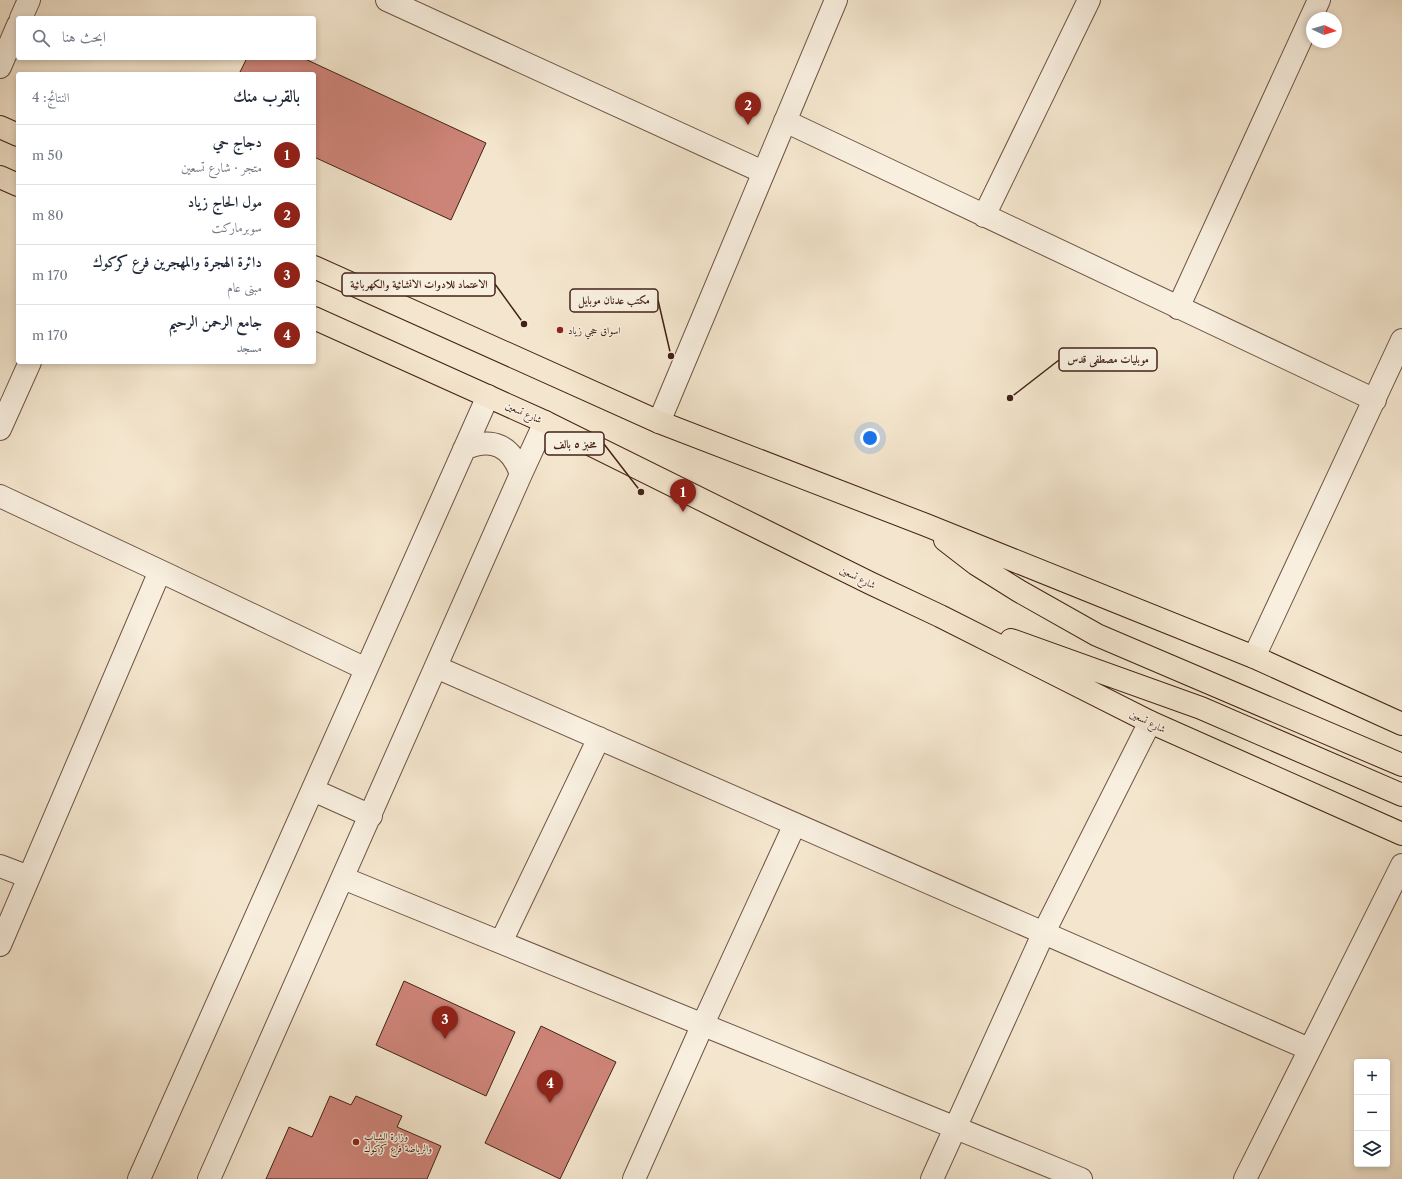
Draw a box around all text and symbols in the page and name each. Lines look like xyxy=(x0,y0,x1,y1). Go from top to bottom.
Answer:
north arrow xyxy=(1306,12,1342,48)
search box xyxy=(16,16,316,60)
icon: search xyxy=(30,27,52,49)
text: ابحث هنا xyxy=(62,27,106,46)
text: بالقرب منك xyxy=(233,86,300,106)
text: النتائج: 4 xyxy=(32,89,69,105)
pin: 2 xyxy=(735,92,761,125)
text: دجاج حي xyxy=(213,132,262,151)
text: 50 m xyxy=(32,147,63,163)
text: 1 xyxy=(284,147,290,163)
text: متجر · شارع تسعين xyxy=(181,159,262,175)
text: مول الحاج زياد xyxy=(188,192,262,211)
text: 80 m xyxy=(32,207,64,223)
text: 2 xyxy=(283,207,291,223)
text: سوبرماركت xyxy=(212,219,262,235)
text: دائرة الهجرة والمهجرين فرع كركوك xyxy=(93,252,262,271)
text: 170 m xyxy=(32,267,68,283)
text: 3 xyxy=(283,267,291,283)
callout: الاعتماد للادوات الانشائية والكهربائية xyxy=(342,273,495,296)
text: الاعتماد للادوات الانشائية والكهربائية xyxy=(350,277,488,292)
text: مبنى عام xyxy=(227,279,262,295)
callout: مكتب عدنان موبايل xyxy=(570,289,658,312)
text: مكتب عدنان موبايل xyxy=(578,293,650,309)
text: جامع الرحمن الرحيم xyxy=(169,312,262,331)
place label: اسواق حجي زياد xyxy=(568,324,621,340)
marker: اسواق حجي زياد xyxy=(555,325,565,335)
text: 170 m xyxy=(32,327,68,343)
text: 4 xyxy=(283,327,291,343)
text: مسجد xyxy=(236,339,262,355)
callout: موبليات مصطفى قدس xyxy=(1059,348,1157,371)
text: موبليات مصطفى قدس xyxy=(1067,352,1149,368)
street label: شارع تسعين xyxy=(502,399,544,429)
your location xyxy=(860,428,880,448)
callout: مخبز ٥ بالف xyxy=(545,432,604,455)
text: مخبز ٥ بالف xyxy=(553,437,597,451)
pin: 1 xyxy=(670,479,696,512)
street label: شارع تسعين xyxy=(836,563,878,595)
street label: شارع تسعين xyxy=(1126,707,1168,739)
pin: 3 xyxy=(432,1006,458,1039)
map controls xyxy=(1354,1059,1390,1167)
button: + xyxy=(1354,1059,1390,1095)
pin: 4 xyxy=(537,1070,563,1103)
button: − xyxy=(1354,1095,1390,1131)
place label: وزارة الشباب والرياضة فرع كركوك xyxy=(364,1130,432,1158)
button: layers xyxy=(1354,1131,1390,1167)
marker: وزارة الشباب والرياضة فرع كركوك xyxy=(351,1137,361,1147)

